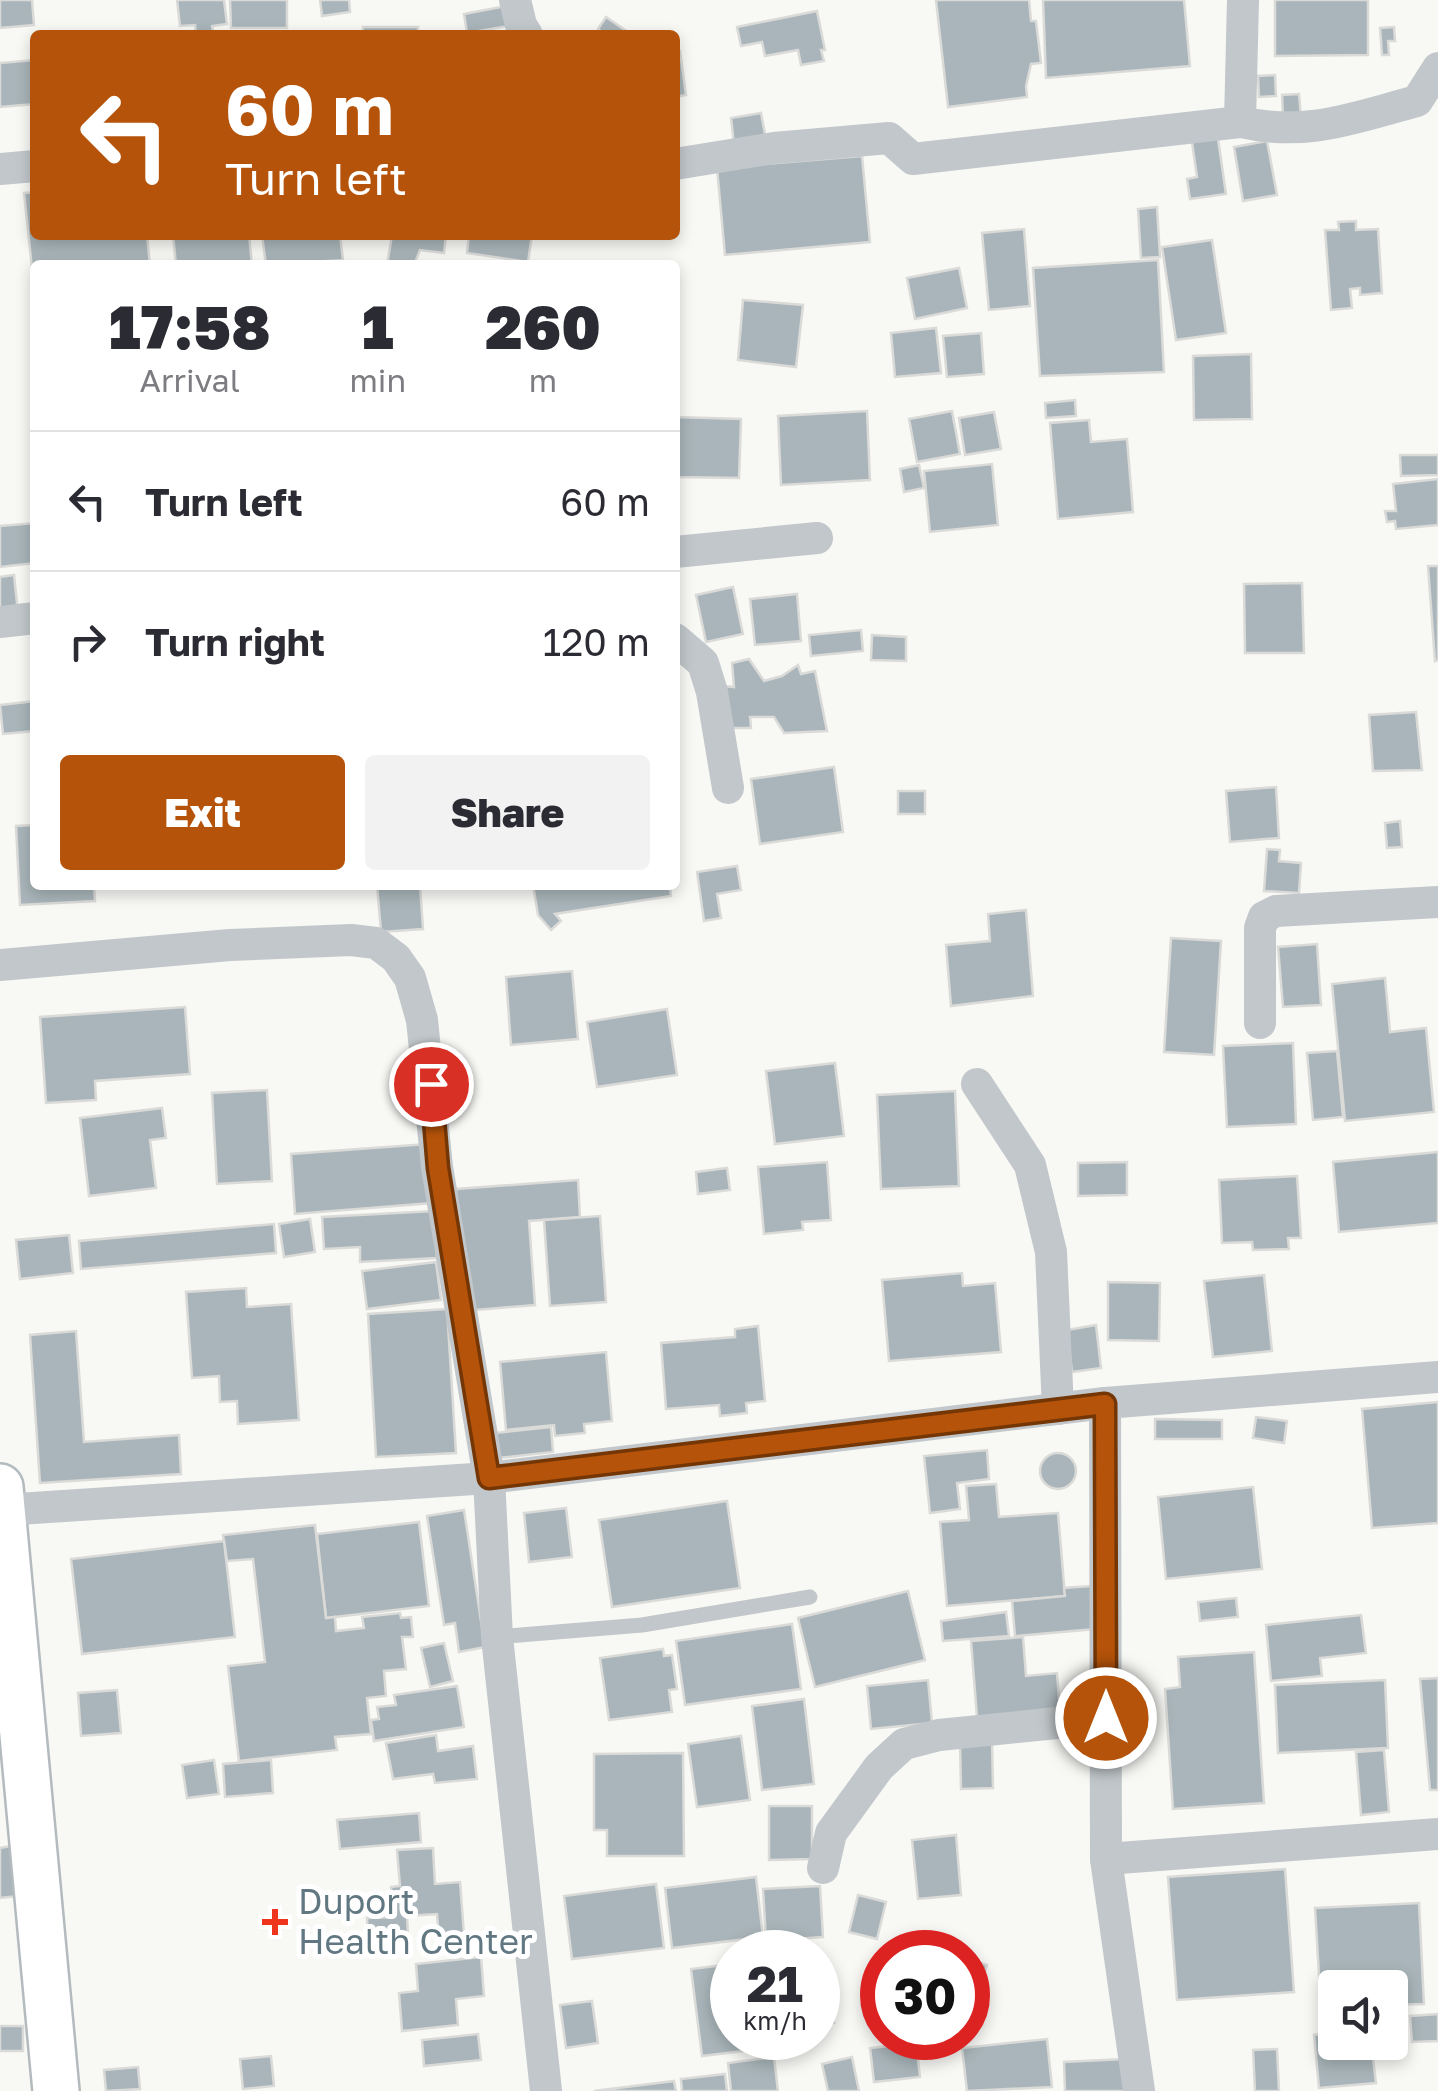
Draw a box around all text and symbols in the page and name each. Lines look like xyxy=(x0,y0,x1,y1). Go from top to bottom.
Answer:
text: 60 m xyxy=(225,66,394,150)
icon: left xyxy=(60,70,190,200)
text: Turn left xyxy=(225,151,407,205)
text: 17:58 xyxy=(109,290,270,362)
text: 1 xyxy=(362,290,394,362)
text: 260 xyxy=(485,290,601,362)
text: Arrival xyxy=(140,361,240,399)
text: min xyxy=(350,361,406,399)
text: m xyxy=(529,361,557,399)
icon: left xyxy=(60,474,115,529)
text: Turn left xyxy=(145,479,303,524)
text: 60 m xyxy=(560,479,650,524)
icon: right xyxy=(60,614,115,669)
text: Turn right xyxy=(145,619,325,664)
text: 120 m xyxy=(543,619,650,664)
button: Exit xyxy=(60,755,345,870)
button: Share xyxy=(365,755,650,870)
pin xyxy=(389,1042,474,1127)
icon: arrive xyxy=(404,1057,459,1112)
position arrow xyxy=(1054,1666,1158,1770)
place label: Duport Health Center xyxy=(298,1880,533,1962)
marker: Duport Health Center xyxy=(262,1909,288,1935)
speed limit sign: 30 xyxy=(860,1930,990,2060)
text: 21 xyxy=(747,1953,803,2013)
map controls xyxy=(1318,1970,1408,2060)
button: sound xyxy=(1318,1970,1408,2060)
text: km/h xyxy=(743,2005,807,2036)

